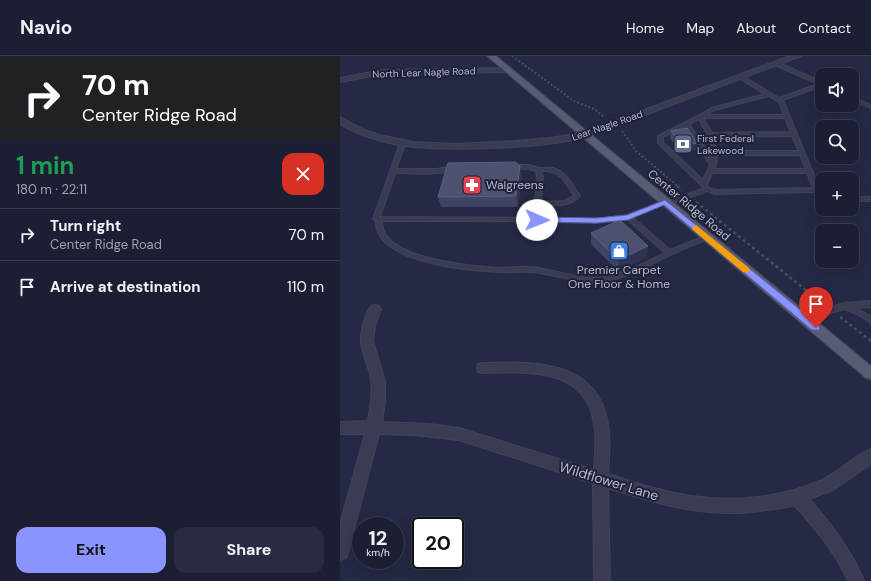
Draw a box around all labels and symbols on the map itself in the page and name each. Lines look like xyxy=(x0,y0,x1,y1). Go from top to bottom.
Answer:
street label: North Lear Nagle Road xyxy=(372,64,476,81)
street label: Lear Nagle Road xyxy=(570,107,644,144)
place label: First Federal Lakewood xyxy=(697,132,754,157)
bank icon: First Federal Lakewood xyxy=(672,133,694,155)
street label: Center Ridge Road xyxy=(644,166,734,244)
pharmacy icon: Walgreens xyxy=(461,174,483,196)
place label: Walgreens xyxy=(486,177,544,193)
position arrow xyxy=(516,199,558,241)
shop icon: Premier Carpet One Floor & Home xyxy=(608,240,630,262)
place label: Premier Carpet One Floor & Home xyxy=(568,262,670,292)
pin xyxy=(799,287,833,328)
street label: Wildflower Lane xyxy=(557,457,661,505)
speed limit sign: 20 xyxy=(412,517,464,569)

